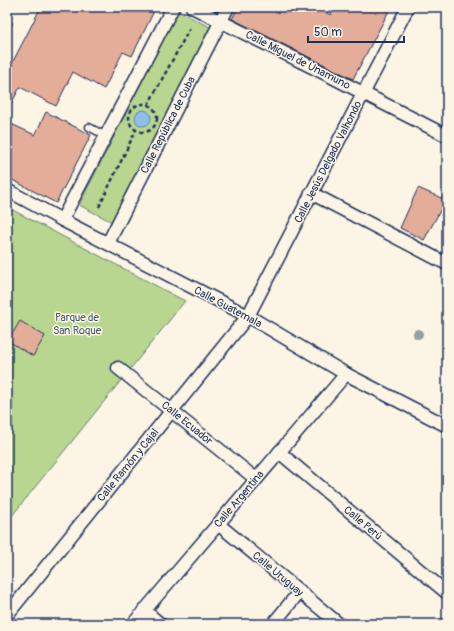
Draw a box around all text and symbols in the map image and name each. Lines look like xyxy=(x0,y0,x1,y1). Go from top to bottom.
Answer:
scale bar xyxy=(308,18,404,44)
text: 50 m xyxy=(314,25,342,40)
street label: Calle Miguel de Unamuno xyxy=(243,28,353,92)
street label: Calle República de Cuba xyxy=(138,74,198,176)
street label: Calle Jesús Delgado Valhondo xyxy=(292,99,365,225)
street label: Calle Guatemala xyxy=(192,284,264,330)
park label: Parque de San Roque xyxy=(53,311,102,337)
street label: Calle Ecuador xyxy=(159,398,215,448)
street label: Calle Ramón y Cajal xyxy=(95,426,161,504)
street label: Calle Argentina xyxy=(211,468,267,530)
street label: Calle Perú xyxy=(341,503,385,543)
street label: Calle Uruguay xyxy=(250,549,306,599)

